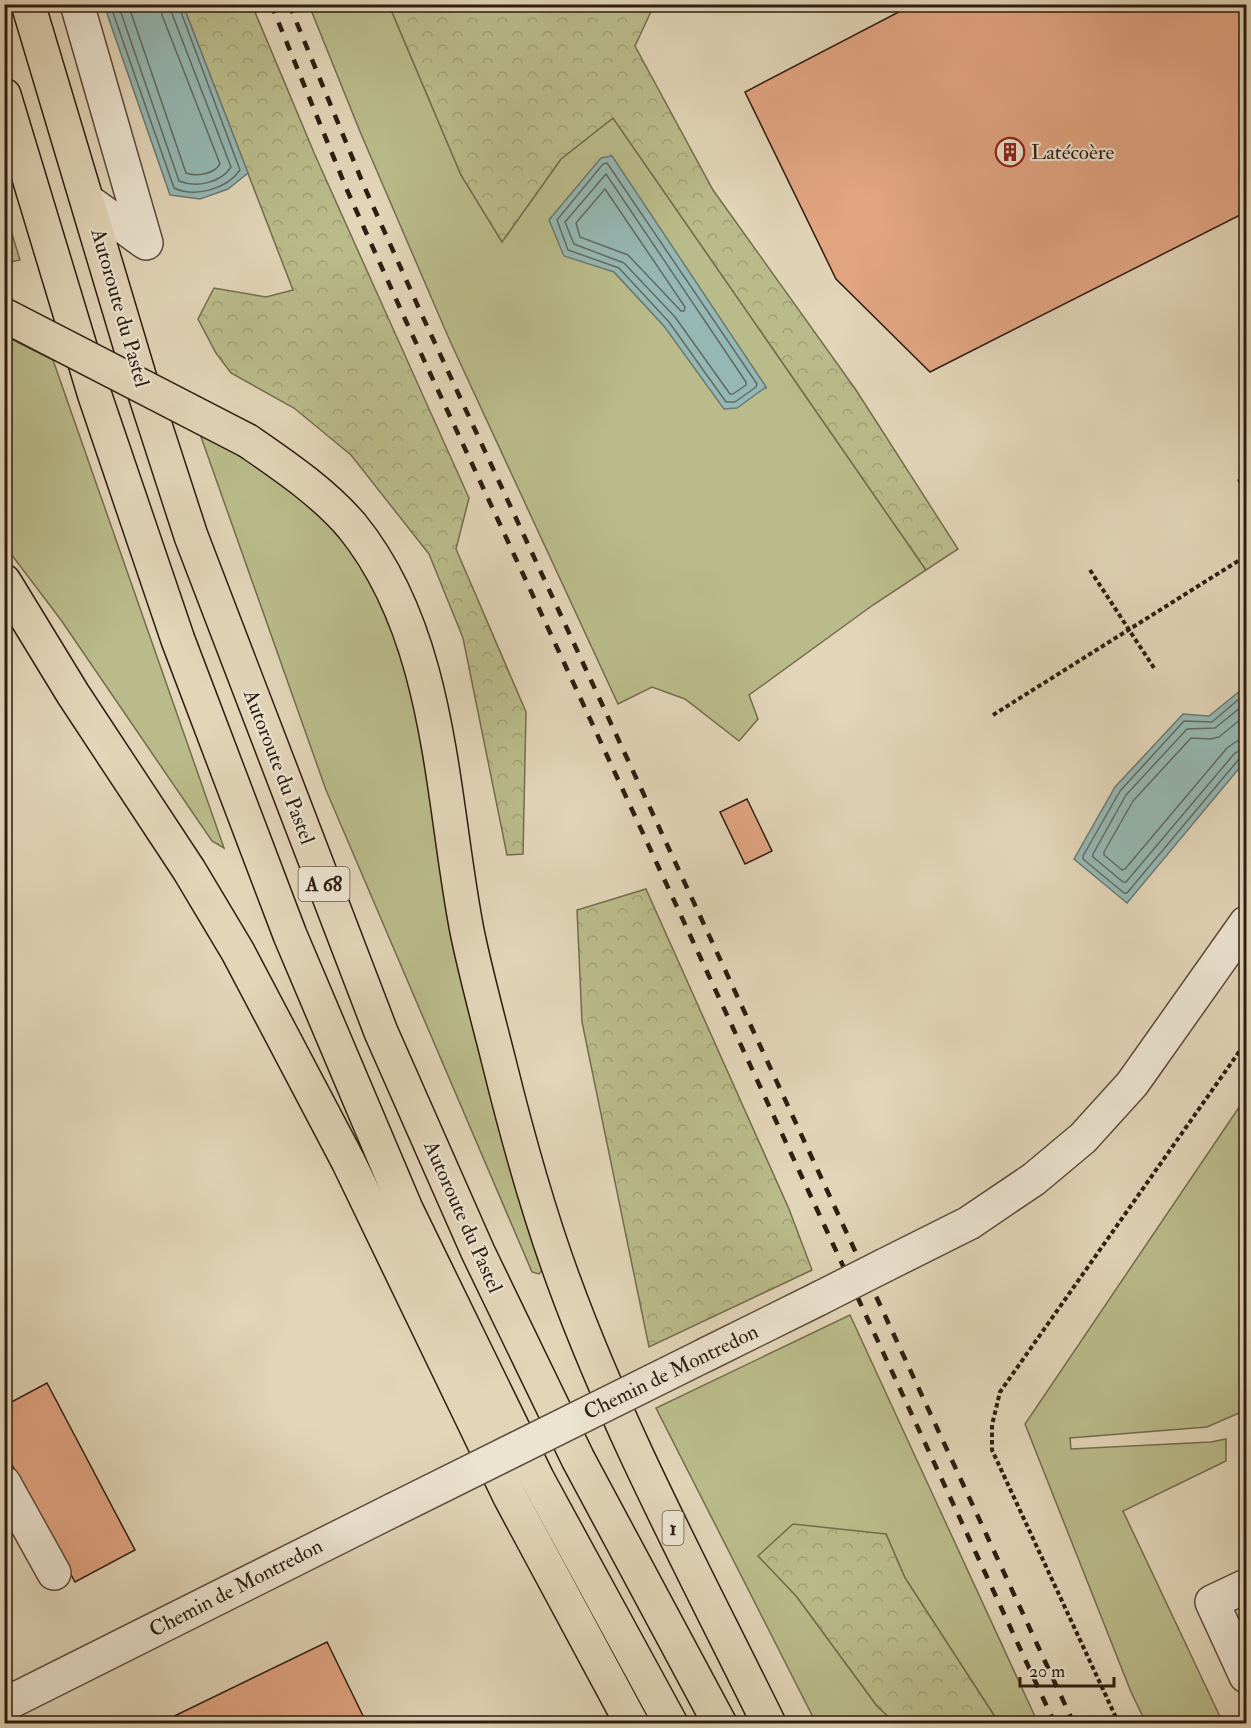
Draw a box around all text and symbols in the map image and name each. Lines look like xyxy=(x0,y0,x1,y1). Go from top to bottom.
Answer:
building icon: Latécoère xyxy=(994,136,1026,168)
place label: Latécoère xyxy=(1031,139,1114,166)
street label: Autoroute du Pastel xyxy=(84,225,156,391)
street label: Autoroute du Pastel xyxy=(237,685,321,849)
road number: A 68 xyxy=(298,867,350,901)
street label: Autoroute du Pastel xyxy=(417,1136,509,1298)
street label: Chemin de Montredon xyxy=(579,1318,763,1426)
road number: 1 xyxy=(662,1511,684,1545)
street label: Chemin de Montredon xyxy=(145,1532,327,1643)
scale bar xyxy=(1020,1650,1114,1688)
text: 20 m xyxy=(1029,1660,1065,1683)

